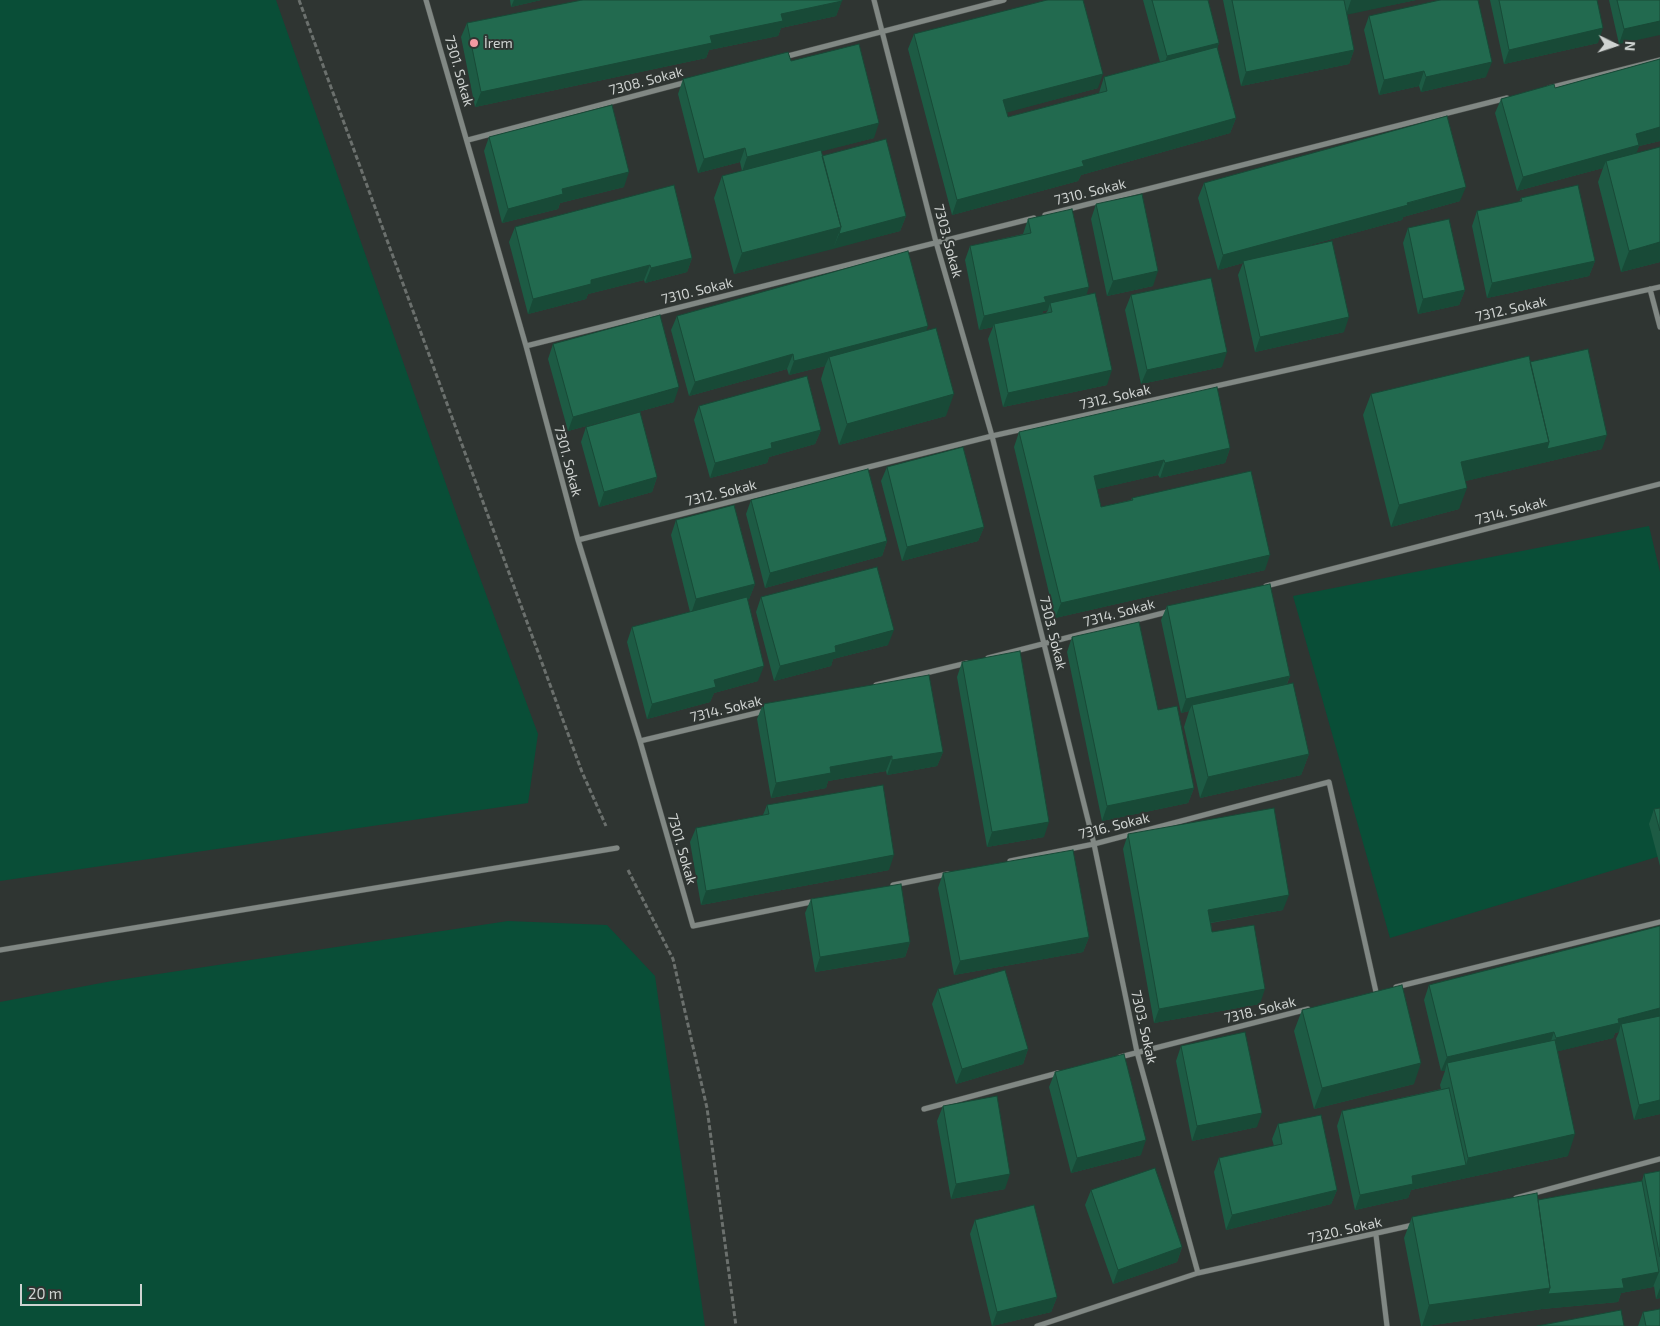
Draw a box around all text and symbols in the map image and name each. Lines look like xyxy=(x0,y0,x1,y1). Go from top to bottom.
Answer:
north arrow xyxy=(1590,20,1640,70)
street label: 7301. Sokak xyxy=(441,34,477,108)
place label: İrem xyxy=(484,35,513,51)
marker: İrem xyxy=(468,37,480,49)
text: N xyxy=(1622,40,1639,52)
street label: 7308. Sokak xyxy=(607,63,685,99)
street label: 7310. Sokak xyxy=(1053,175,1127,209)
street label: 7303. Sokak xyxy=(930,202,966,280)
street label: 7310. Sokak xyxy=(660,274,734,308)
street label: 7312. Sokak xyxy=(1474,293,1548,325)
street label: 7312. Sokak xyxy=(1078,381,1152,413)
street label: 7301. Sokak xyxy=(550,424,586,498)
street label: 7312. Sokak xyxy=(684,476,758,510)
street label: 7314. Sokak xyxy=(1473,493,1549,529)
street label: 7303. Sokak xyxy=(1036,594,1070,672)
street label: 7314. Sokak xyxy=(1081,595,1157,631)
street label: 7314. Sokak xyxy=(688,692,764,726)
street label: 7316. Sokak xyxy=(1077,809,1151,843)
street label: 7301. Sokak xyxy=(664,812,700,886)
street label: 7303. Sokak xyxy=(1127,988,1161,1066)
street label: 7318. Sokak xyxy=(1223,993,1297,1027)
street label: 7320. Sokak xyxy=(1306,1213,1384,1247)
scale bar xyxy=(22,1274,145,1306)
text: 20 m xyxy=(28,1284,62,1302)

